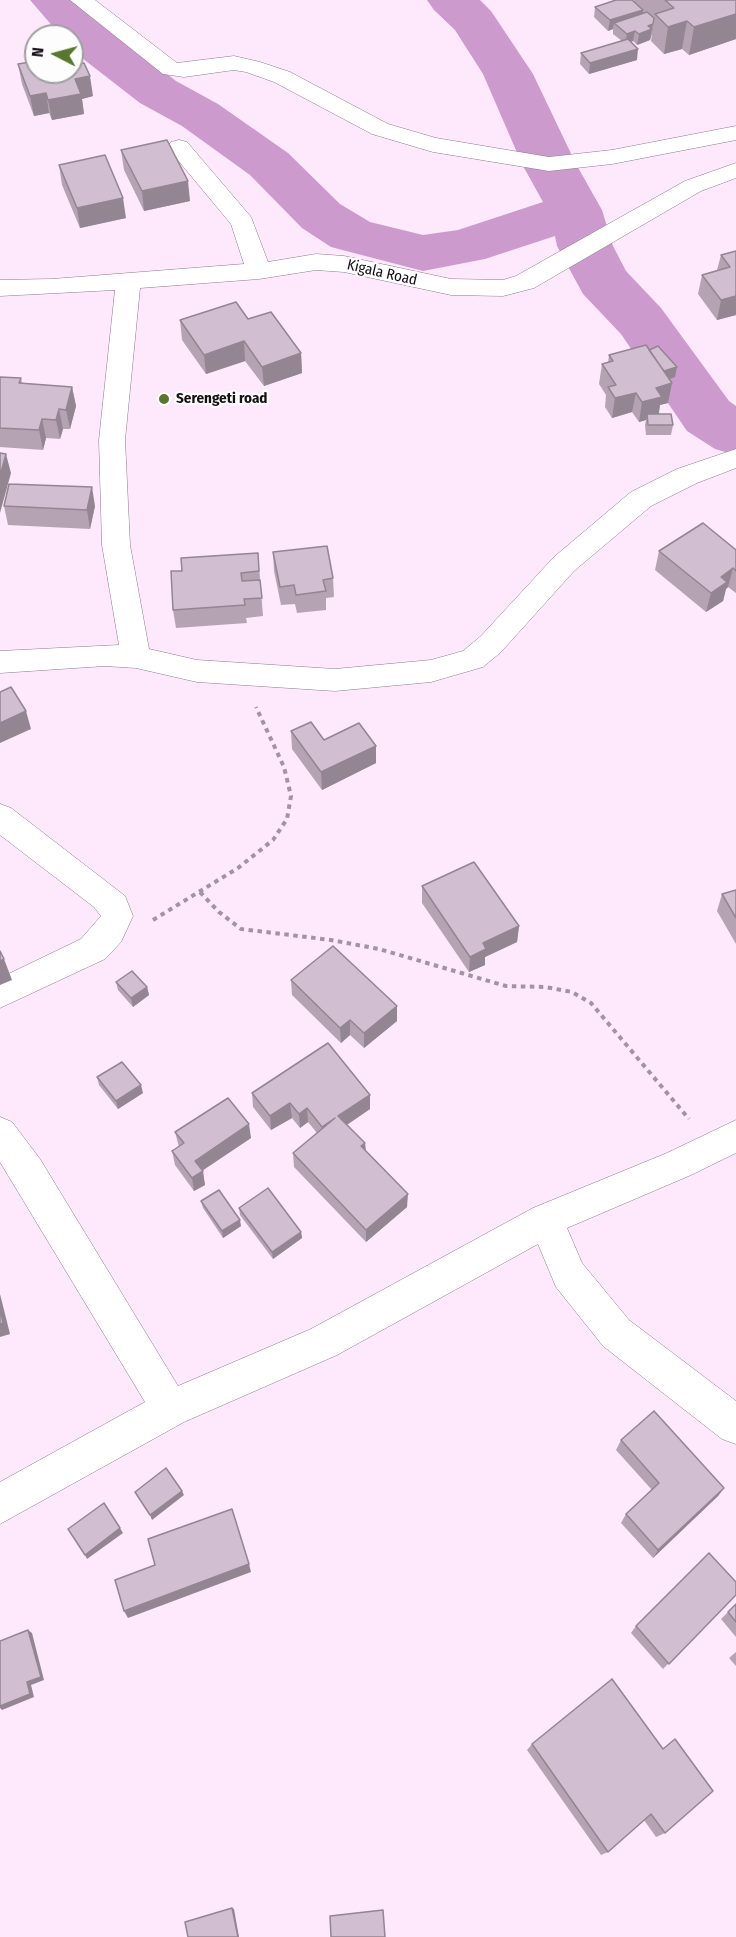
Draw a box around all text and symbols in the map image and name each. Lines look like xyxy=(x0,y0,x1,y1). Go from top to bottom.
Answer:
north arrow xyxy=(24,24,84,84)
text: N xyxy=(28,47,48,58)
street label: Kigala Road xyxy=(345,256,419,290)
place label: Serengeti road xyxy=(176,390,268,408)
marker: Serengeti road xyxy=(157,392,171,406)

